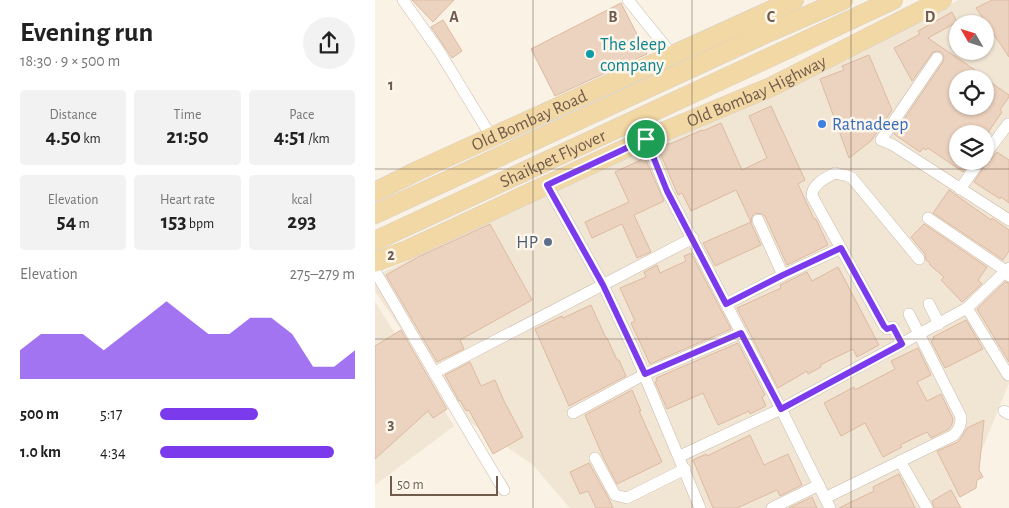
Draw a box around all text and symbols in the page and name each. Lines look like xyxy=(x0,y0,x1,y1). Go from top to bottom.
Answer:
text: A xyxy=(449,9,459,25)
text: B xyxy=(608,9,618,25)
text: C xyxy=(767,9,776,25)
text: D xyxy=(925,9,936,25)
north arrow xyxy=(949,15,994,60)
map controls xyxy=(949,15,994,170)
button: share xyxy=(303,17,355,69)
text: Evening run xyxy=(20,19,153,47)
place label: The sleep company xyxy=(600,36,666,75)
marker: The sleep company xyxy=(584,48,596,60)
street label: Old Bombay Highway xyxy=(684,52,830,131)
text: 18:30 · 9 × 500 m xyxy=(20,53,120,69)
button: locate xyxy=(949,70,994,115)
text: 1 xyxy=(388,77,394,93)
street label: Old Bombay Road xyxy=(469,87,590,155)
text: Distance xyxy=(49,108,97,122)
text: Time xyxy=(174,108,201,122)
text: Pace xyxy=(289,108,314,122)
place label: Ratnadeep xyxy=(832,116,908,134)
pin xyxy=(625,118,667,160)
marker: Ratnadeep xyxy=(816,118,828,130)
icon: arrive xyxy=(632,125,660,153)
button: layers xyxy=(949,125,994,170)
text: 4.50 xyxy=(46,126,81,147)
text: 21:50 xyxy=(166,126,209,147)
text: 4:51 xyxy=(274,126,306,147)
street label: Shaikpet Flyover xyxy=(497,127,609,192)
text: km xyxy=(81,132,101,146)
text: /km xyxy=(306,132,330,146)
text: Elevation xyxy=(48,193,98,207)
text: Heart rate xyxy=(160,193,215,207)
text: kcal xyxy=(291,193,313,207)
text: 54 xyxy=(57,211,76,232)
text: 153 xyxy=(161,211,186,232)
text: 293 xyxy=(287,211,316,232)
text: m xyxy=(76,217,90,231)
text: bpm xyxy=(186,217,214,231)
place label: HP xyxy=(516,234,538,252)
marker: HP xyxy=(542,236,554,248)
text: 2 xyxy=(387,247,395,263)
text: Elevation xyxy=(20,266,78,282)
text: 275–279 m xyxy=(290,266,355,282)
text: 500 m xyxy=(20,406,59,422)
text: 5:17 xyxy=(100,406,123,422)
text: 3 xyxy=(388,416,395,432)
text: 1.0 km xyxy=(20,444,61,460)
text: 4:34 xyxy=(100,444,126,460)
scale bar xyxy=(390,473,497,496)
text: 50 m xyxy=(397,478,424,492)

